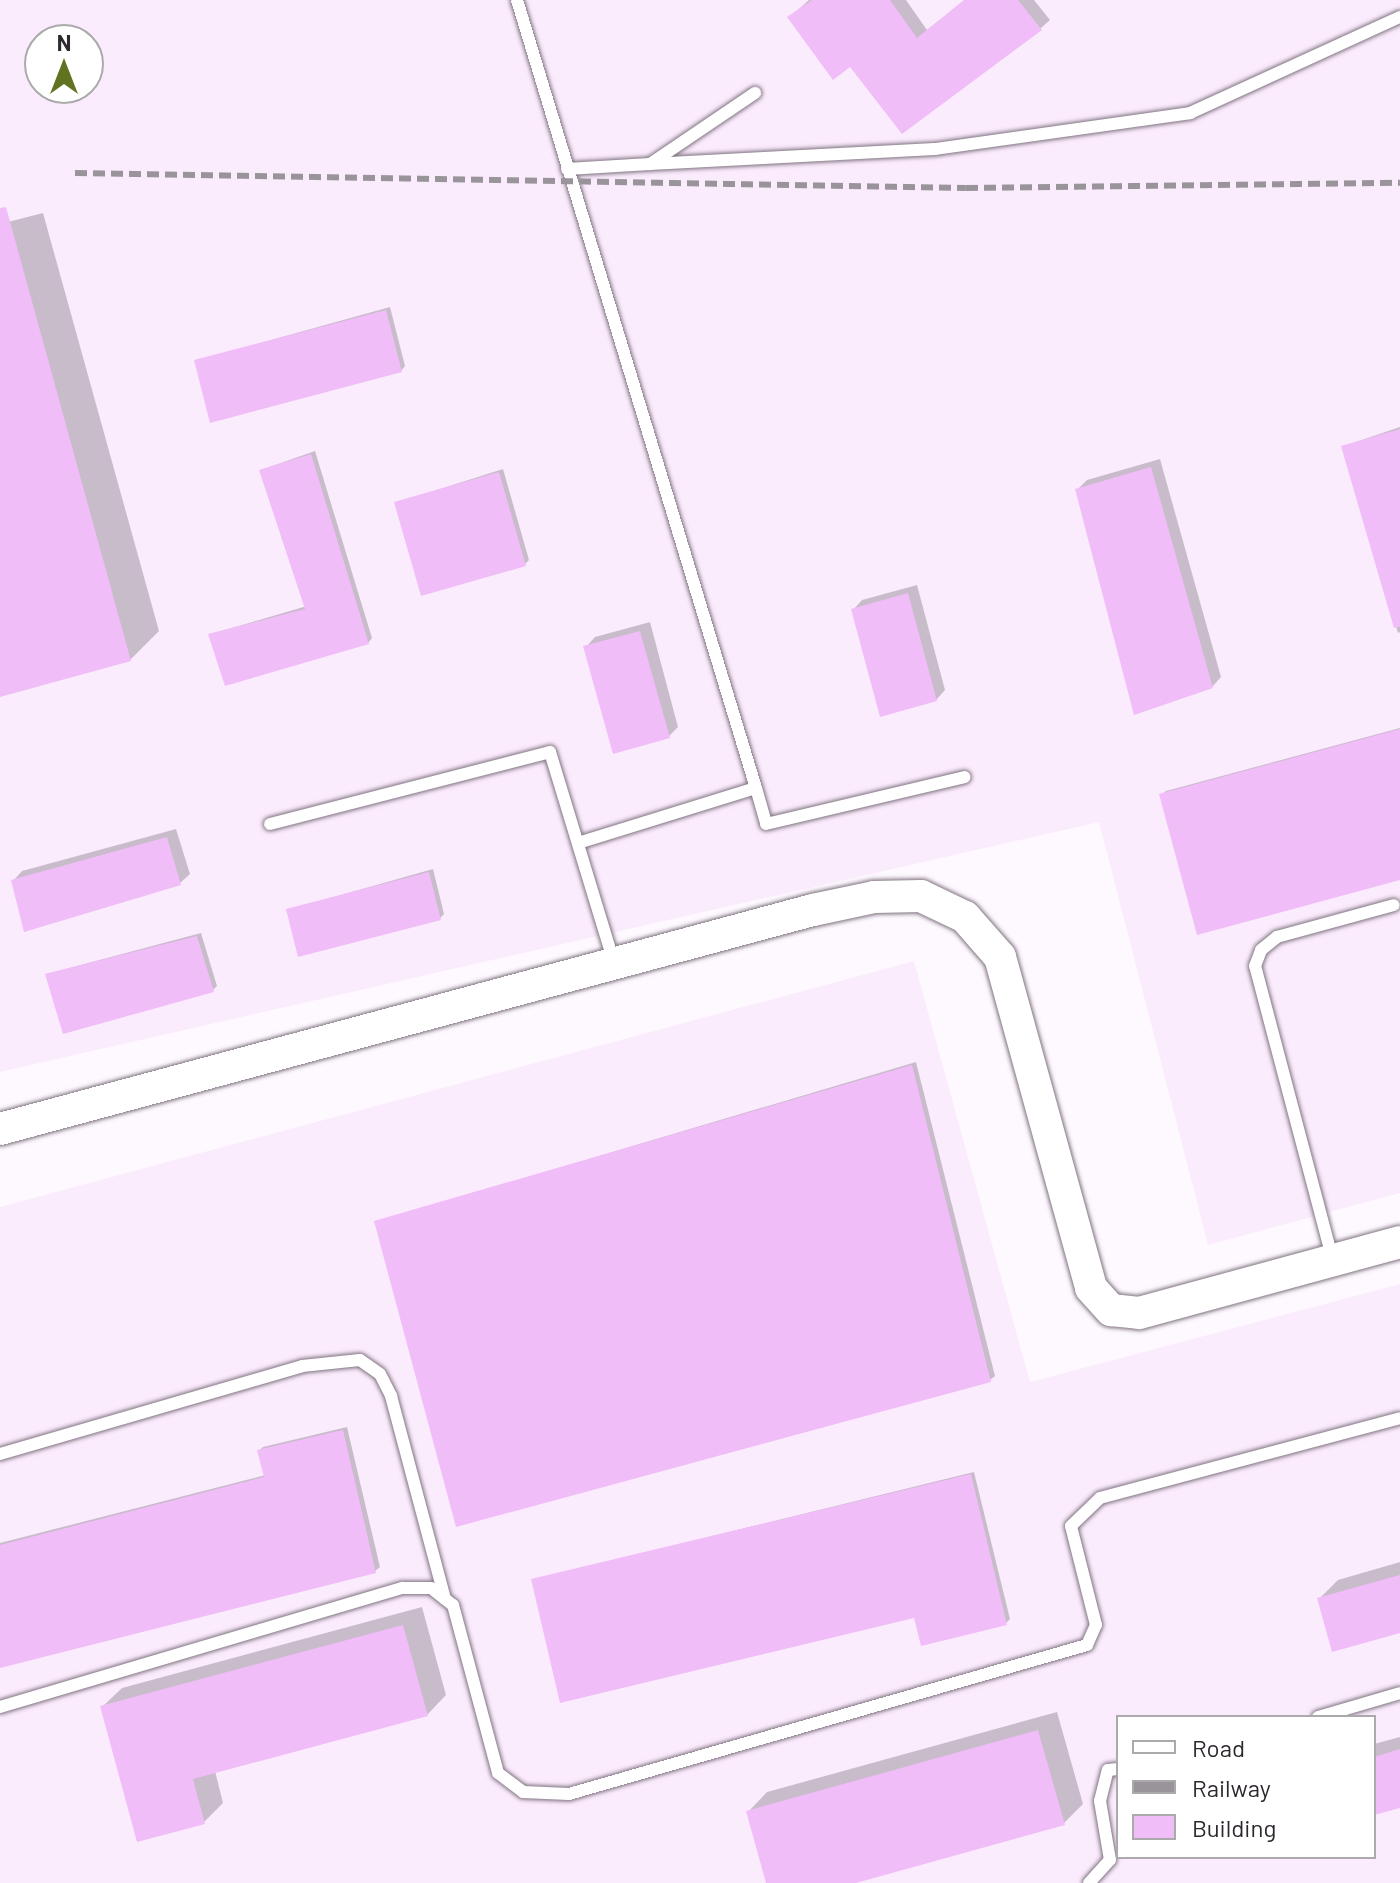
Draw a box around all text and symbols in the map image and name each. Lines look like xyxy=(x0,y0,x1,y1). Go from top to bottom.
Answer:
north arrow xyxy=(24,24,104,104)
text: N xyxy=(57,29,71,55)
legend xyxy=(1116,1715,1376,1859)
text: Road xyxy=(1192,1733,1245,1762)
text: Railway xyxy=(1192,1773,1271,1802)
text: Building xyxy=(1192,1813,1276,1842)

